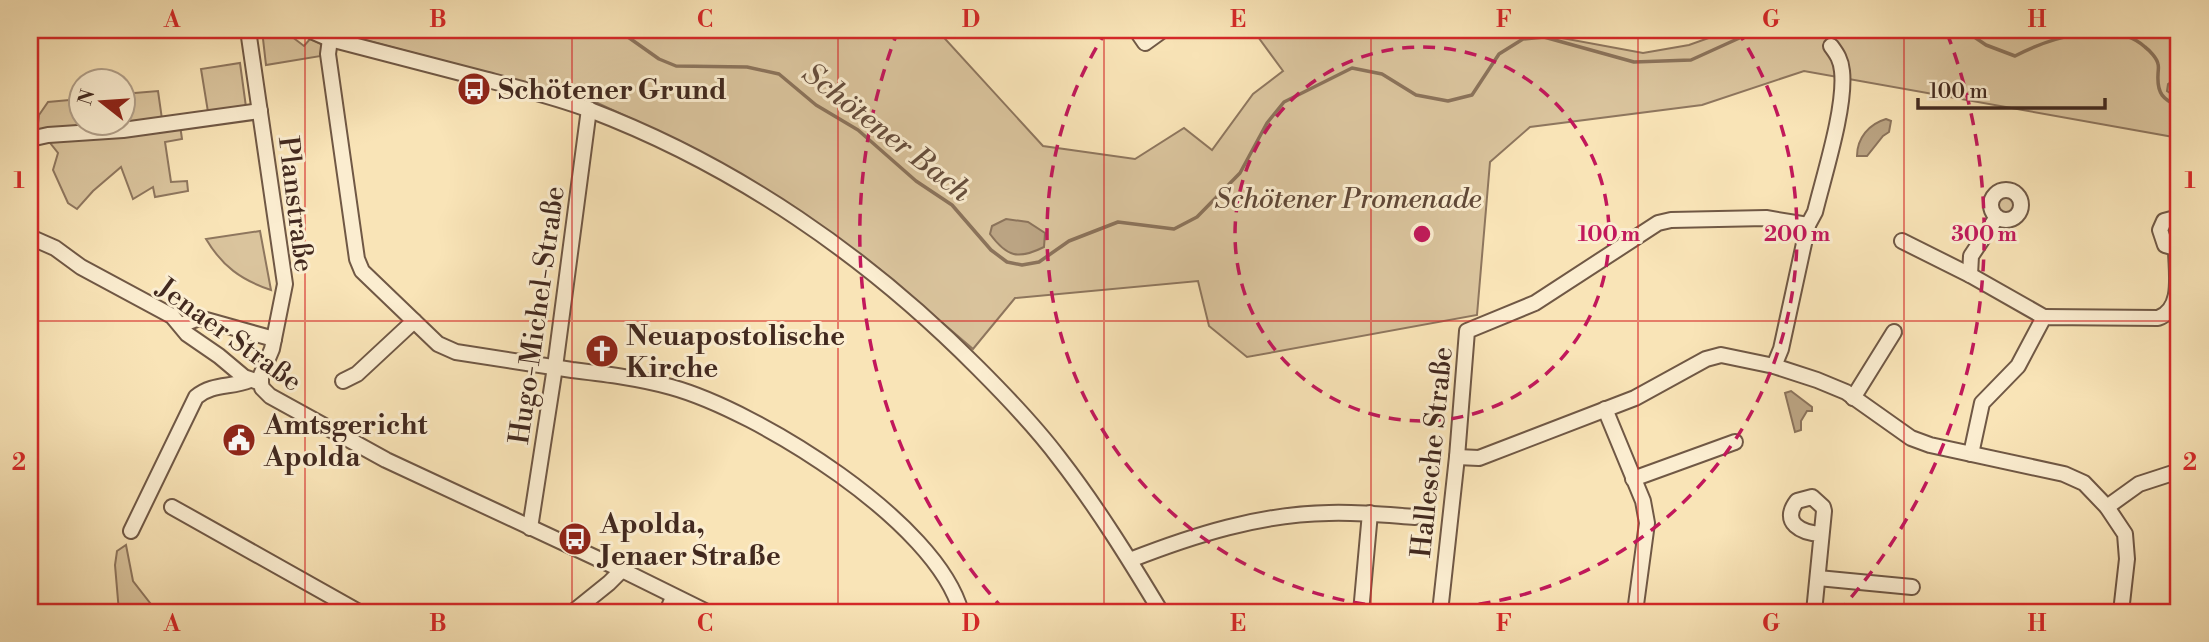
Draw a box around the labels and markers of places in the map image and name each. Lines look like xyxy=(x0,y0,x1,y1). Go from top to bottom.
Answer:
bus stop icon: Schötener Grund xyxy=(455,70,493,108)
place label: Schötener Grund xyxy=(498,73,727,108)
centre of rings xyxy=(1410,222,1434,246)
place label: Neuapostolische Kirche xyxy=(626,319,845,386)
church icon: Neuapostolische Kirche xyxy=(583,332,621,370)
place label: Amtsgericht Apolda xyxy=(263,408,428,475)
public building icon: Amtsgericht Apolda xyxy=(220,421,258,459)
place label: Apolda, Jenaer Straße xyxy=(596,507,781,574)
bus stop icon: Apolda, Jenaer Straße xyxy=(556,520,594,558)

